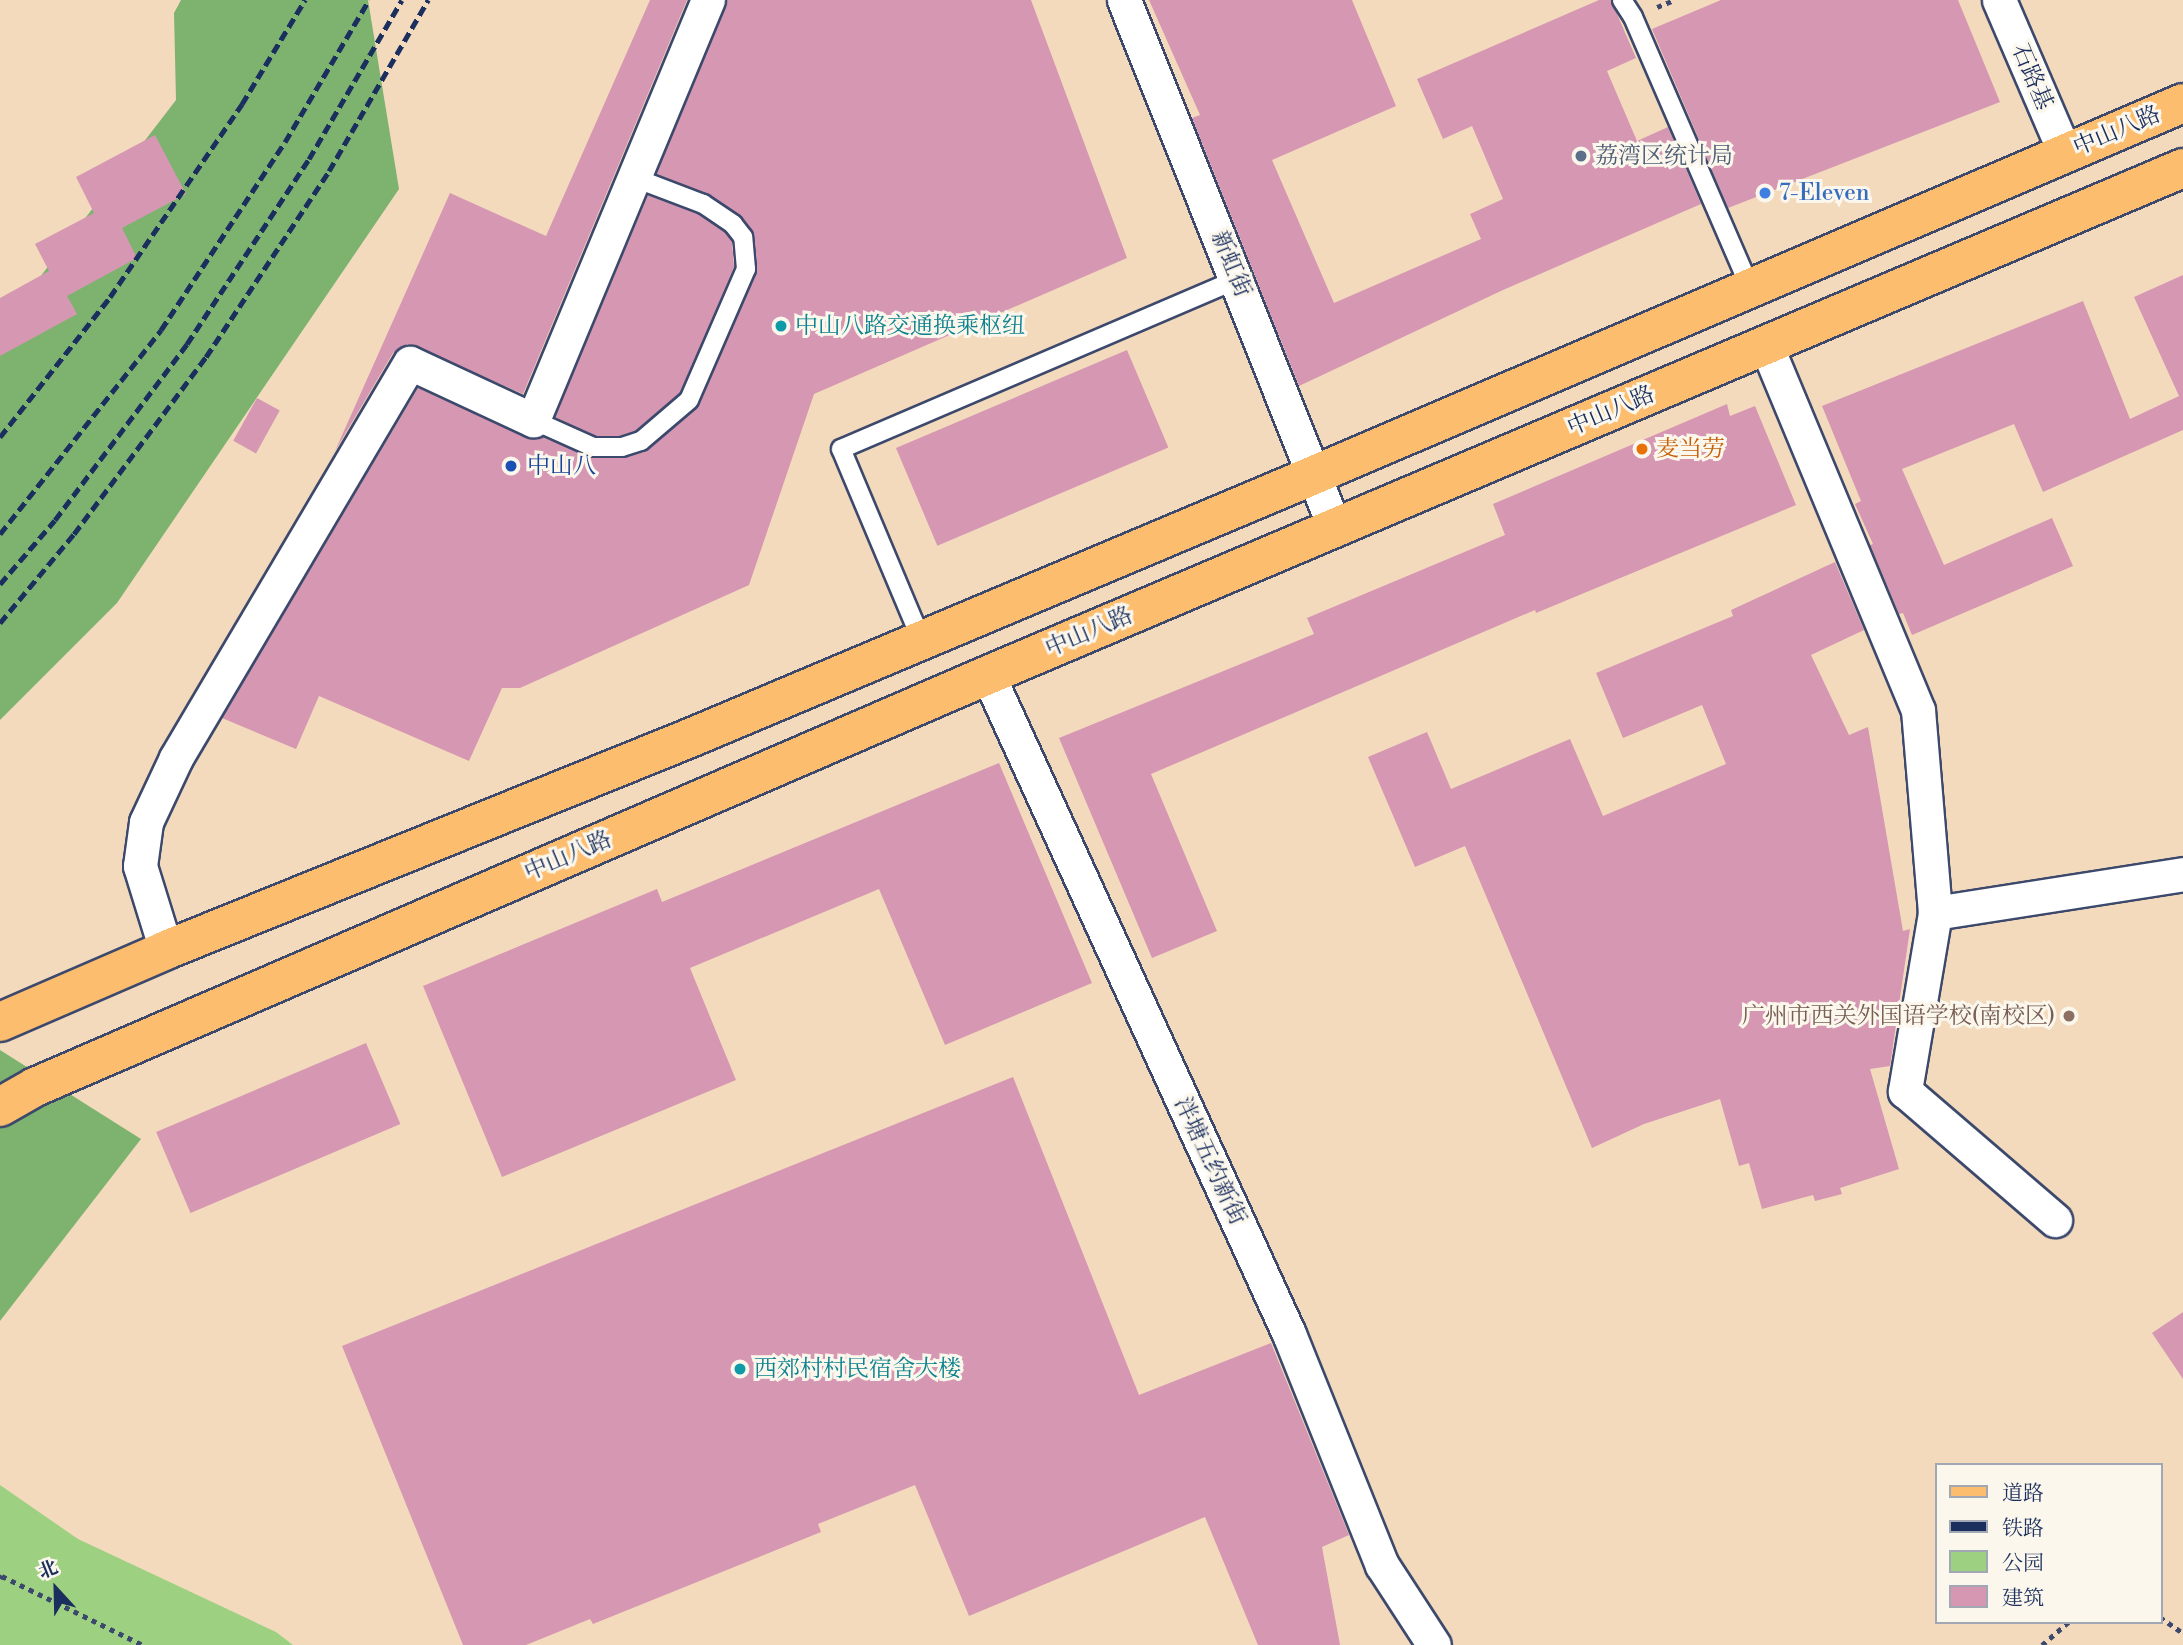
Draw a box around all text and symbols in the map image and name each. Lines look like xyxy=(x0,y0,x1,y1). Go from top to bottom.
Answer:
street label: 石路基 xyxy=(2006,40,2058,114)
street label: 中山八路 xyxy=(2069,100,2165,162)
place label: 荔湾区统计局 xyxy=(1595,142,1733,170)
marker: 荔湾区统计局 xyxy=(1573,148,1589,164)
place label: 7-Eleven xyxy=(1779,179,1870,207)
marker: 7-Eleven xyxy=(1757,185,1773,201)
street label: 新虹街 xyxy=(1205,227,1257,301)
place label: 中山八路交通换乘枢纽 xyxy=(795,312,1025,340)
marker: 中山八路交通换乘枢纽 xyxy=(773,318,789,334)
street label: 中山八路 xyxy=(1563,380,1659,442)
place label: 麦当劳 xyxy=(1656,435,1725,463)
marker: 麦当劳 xyxy=(1634,441,1650,457)
place label: 中山八 xyxy=(527,452,596,480)
marker: 中山八 xyxy=(501,456,521,476)
street label: 中山八路 xyxy=(1041,601,1137,663)
street label: 中山八路 xyxy=(520,825,616,887)
place label: 广州市西关外国语学校(南校区) xyxy=(1742,1002,2055,1030)
marker: 广州市西关外国语学校(南校区) xyxy=(2061,1008,2077,1024)
street label: 泮塘五约新街 xyxy=(1168,1093,1252,1229)
place label: 西郊村村民宿舍大楼 xyxy=(754,1355,961,1383)
marker: 西郊村村民宿舍大楼 xyxy=(732,1361,748,1377)
legend xyxy=(1934,1463,2162,1624)
text: 道路 xyxy=(2002,1481,2044,1507)
text: 铁路 xyxy=(2002,1516,2044,1542)
text: 公园 xyxy=(2002,1551,2044,1577)
north arrow xyxy=(21,1554,91,1624)
text: 北 xyxy=(35,1555,61,1584)
text: 建筑 xyxy=(2002,1586,2044,1612)

